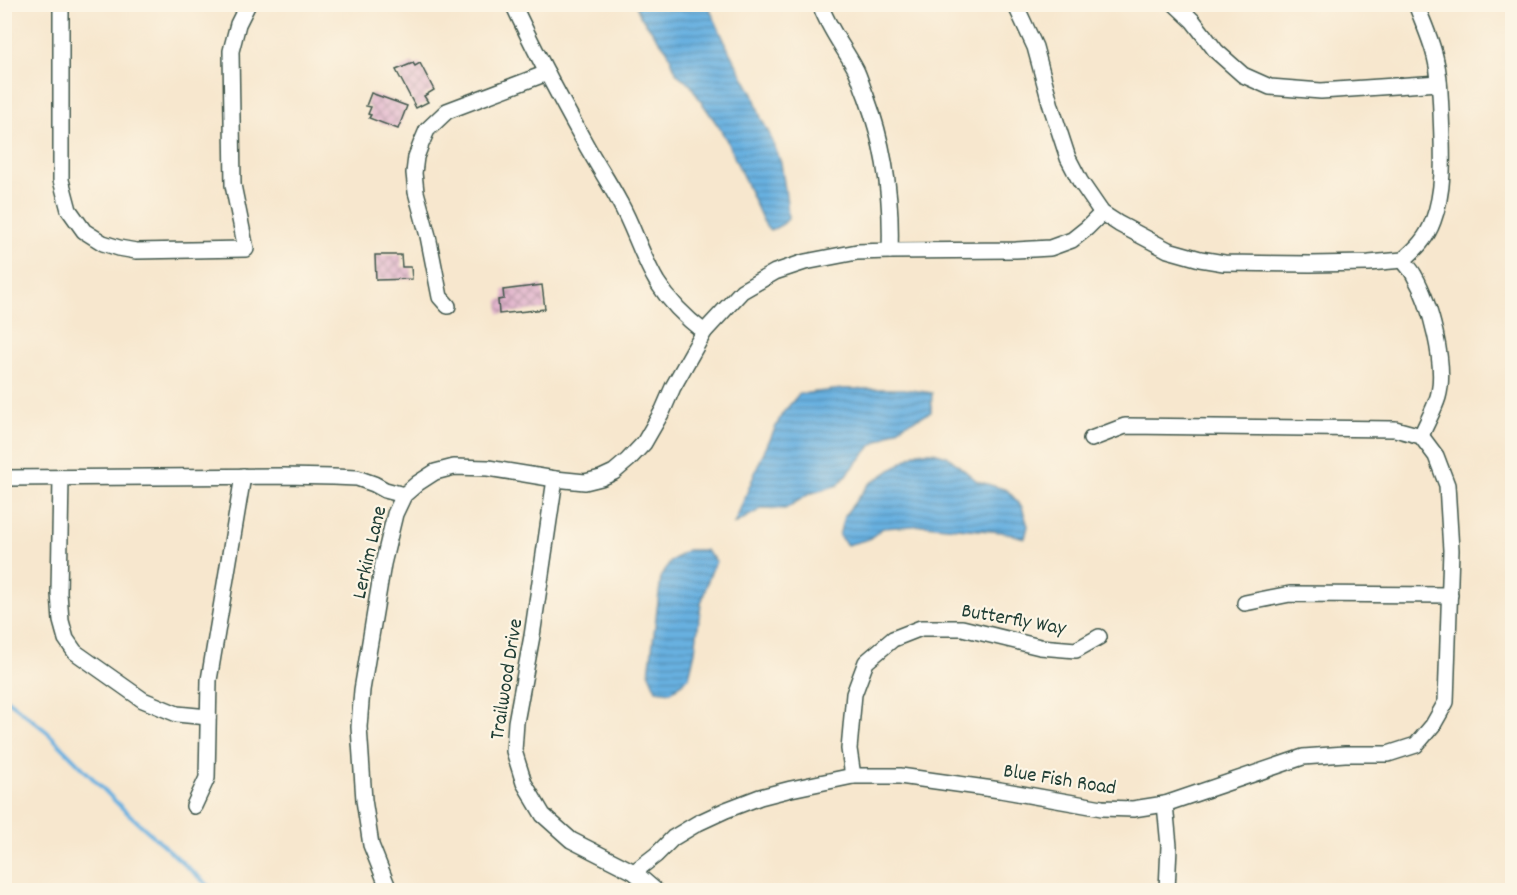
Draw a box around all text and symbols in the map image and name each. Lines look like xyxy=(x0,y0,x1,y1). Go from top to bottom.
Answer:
street label: Lerkim Lane xyxy=(346,503,396,602)
street label: Butterfly Way xyxy=(959,597,1069,645)
street label: Trailwood Drive xyxy=(484,617,532,742)
street label: Blue Fish Road xyxy=(1001,757,1118,805)

